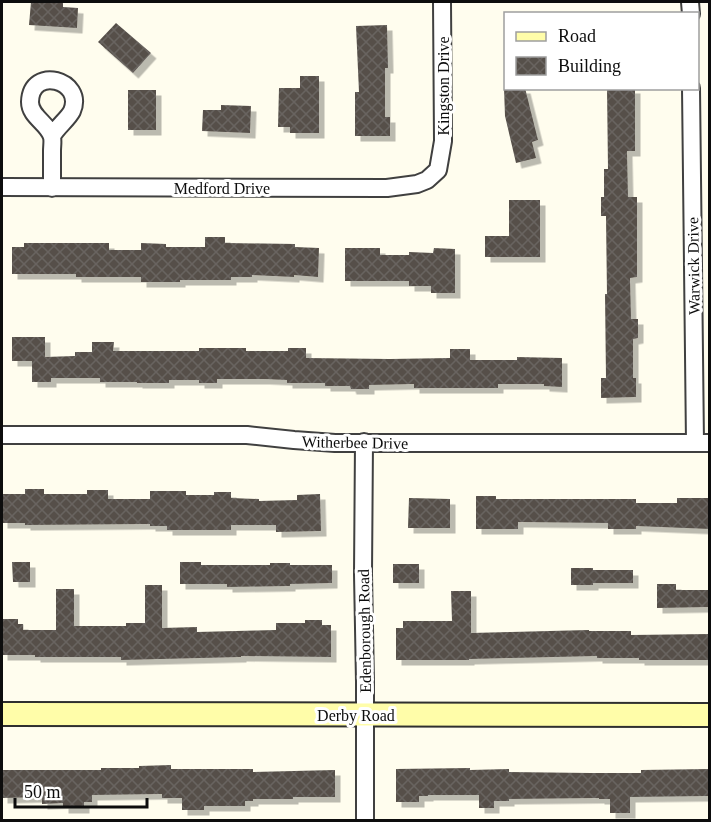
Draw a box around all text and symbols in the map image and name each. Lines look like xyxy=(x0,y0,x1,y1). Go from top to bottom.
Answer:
legend xyxy=(504,12,699,90)
text: Road xyxy=(558,26,596,46)
street label: Kingston Drive xyxy=(435,36,453,136)
text: Building xyxy=(558,56,621,76)
street label: Medford Drive xyxy=(174,180,270,197)
street label: Warwick Drive xyxy=(684,217,703,315)
street label: Witherbee Drive xyxy=(302,433,408,452)
street label: Edenborough Road xyxy=(355,569,375,693)
street label: Derby Road xyxy=(317,707,395,725)
scale bar xyxy=(15,771,147,809)
text: 50 m xyxy=(24,782,61,802)

